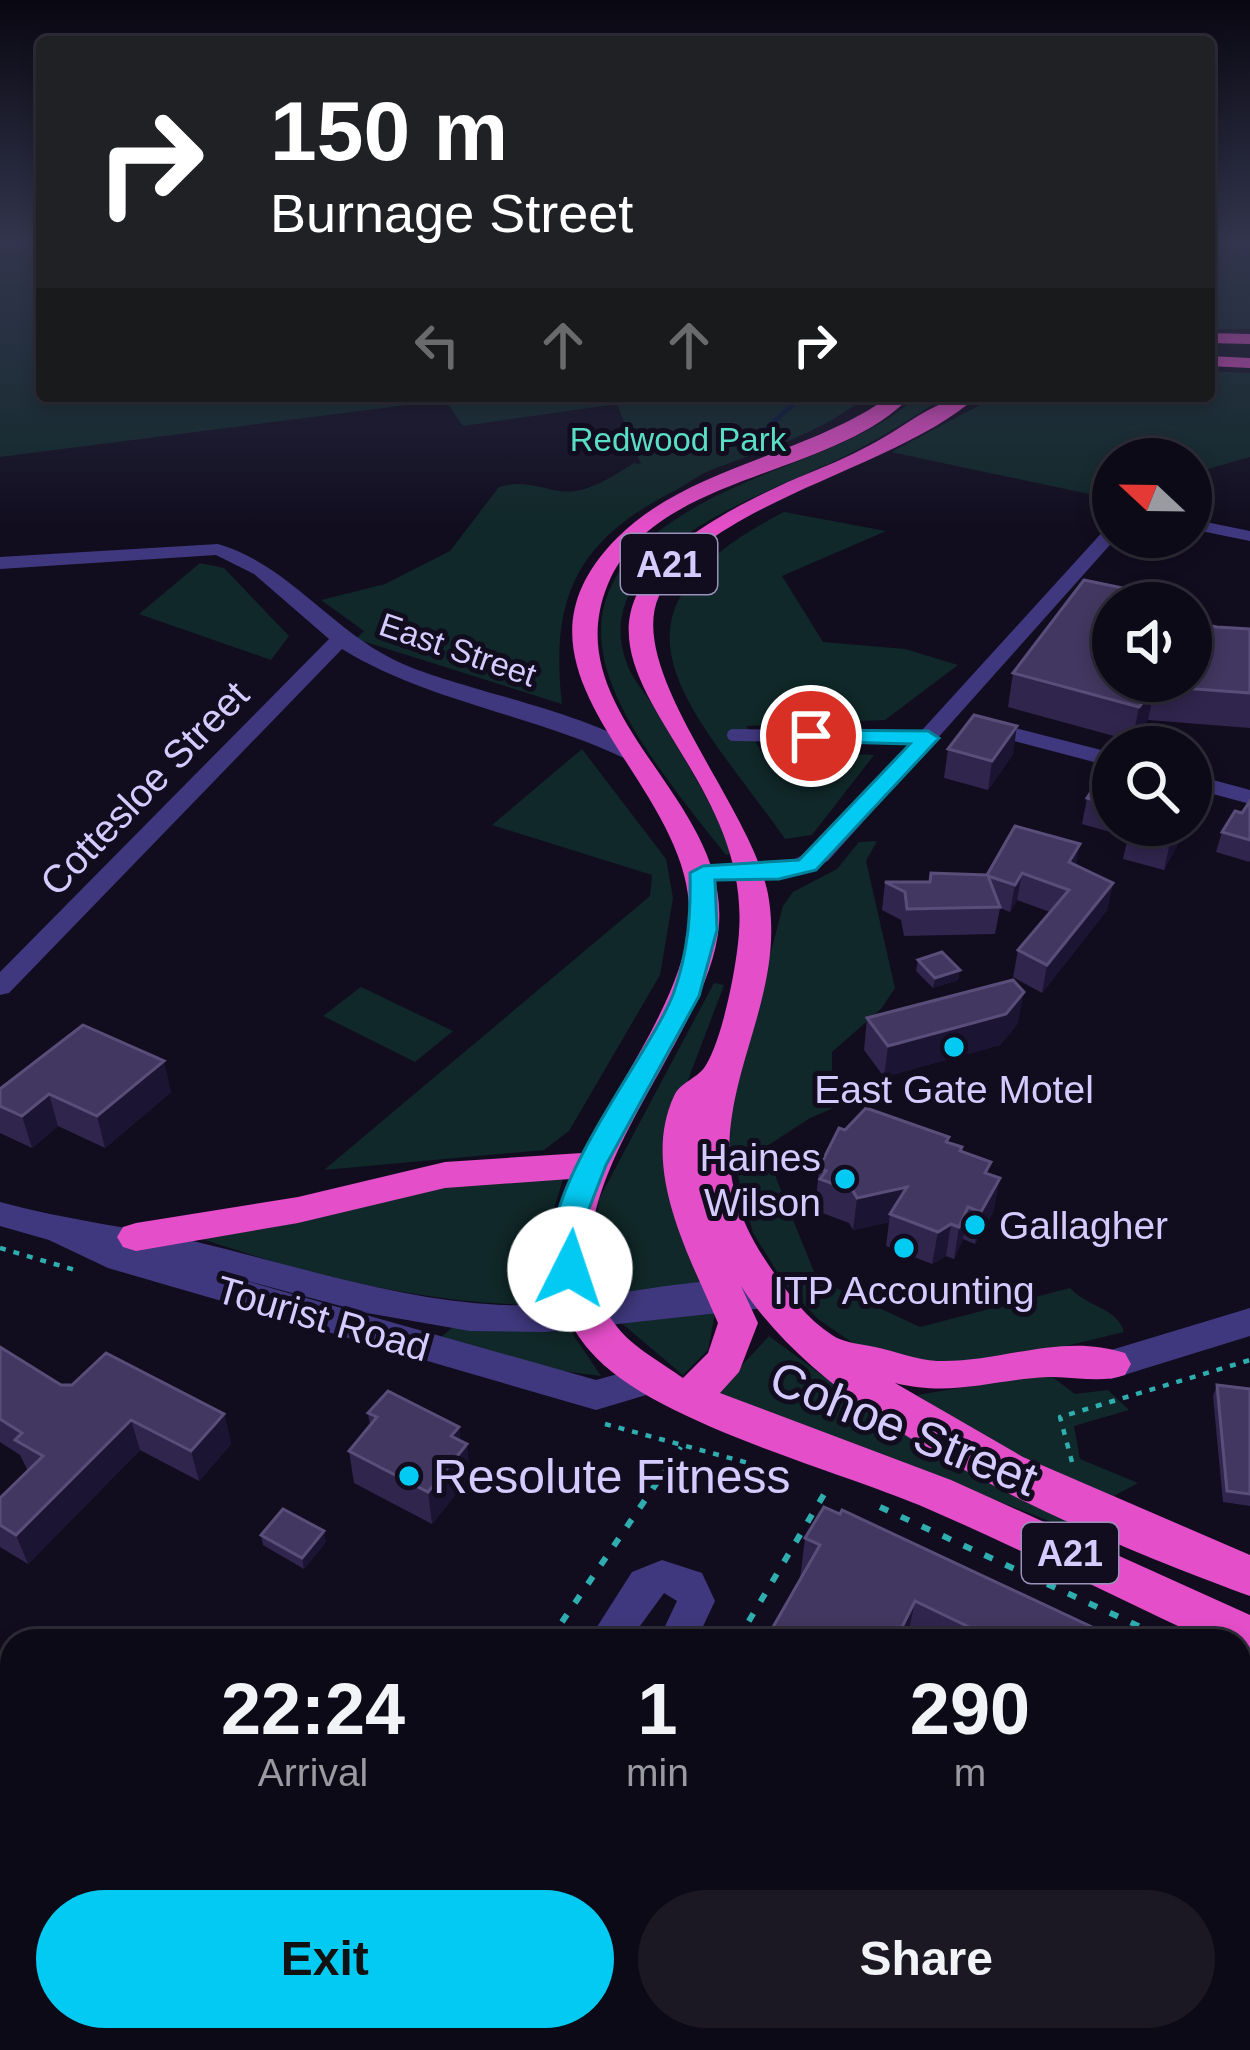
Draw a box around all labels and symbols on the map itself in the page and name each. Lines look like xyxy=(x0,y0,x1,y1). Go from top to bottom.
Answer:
park label: Redwood Park xyxy=(570,421,787,458)
north arrow xyxy=(1092,438,1212,558)
road number: A21 xyxy=(621,534,717,594)
street label: East Street xyxy=(375,605,541,694)
street label: Cottesloe Street xyxy=(32,673,257,904)
pin xyxy=(760,685,862,787)
marker: East Gate Motel xyxy=(941,1034,967,1060)
place label: East Gate Motel xyxy=(814,1068,1094,1111)
place label: Haines Wilson xyxy=(700,1136,821,1224)
marker: Haines Wilson xyxy=(832,1166,858,1192)
place label: Gallagher xyxy=(999,1204,1168,1247)
position arrow xyxy=(507,1206,633,1332)
marker: Gallagher xyxy=(962,1212,988,1238)
marker: ITP Accounting xyxy=(891,1235,917,1261)
street label: Tourist Road xyxy=(212,1268,434,1369)
place label: ITP Accounting xyxy=(773,1269,1035,1312)
street label: Cohoe Street xyxy=(763,1351,1045,1506)
place label: Resolute Fitness xyxy=(433,1450,791,1503)
marker: Resolute Fitness xyxy=(396,1463,422,1489)
road number: A21 xyxy=(1022,1523,1118,1583)

